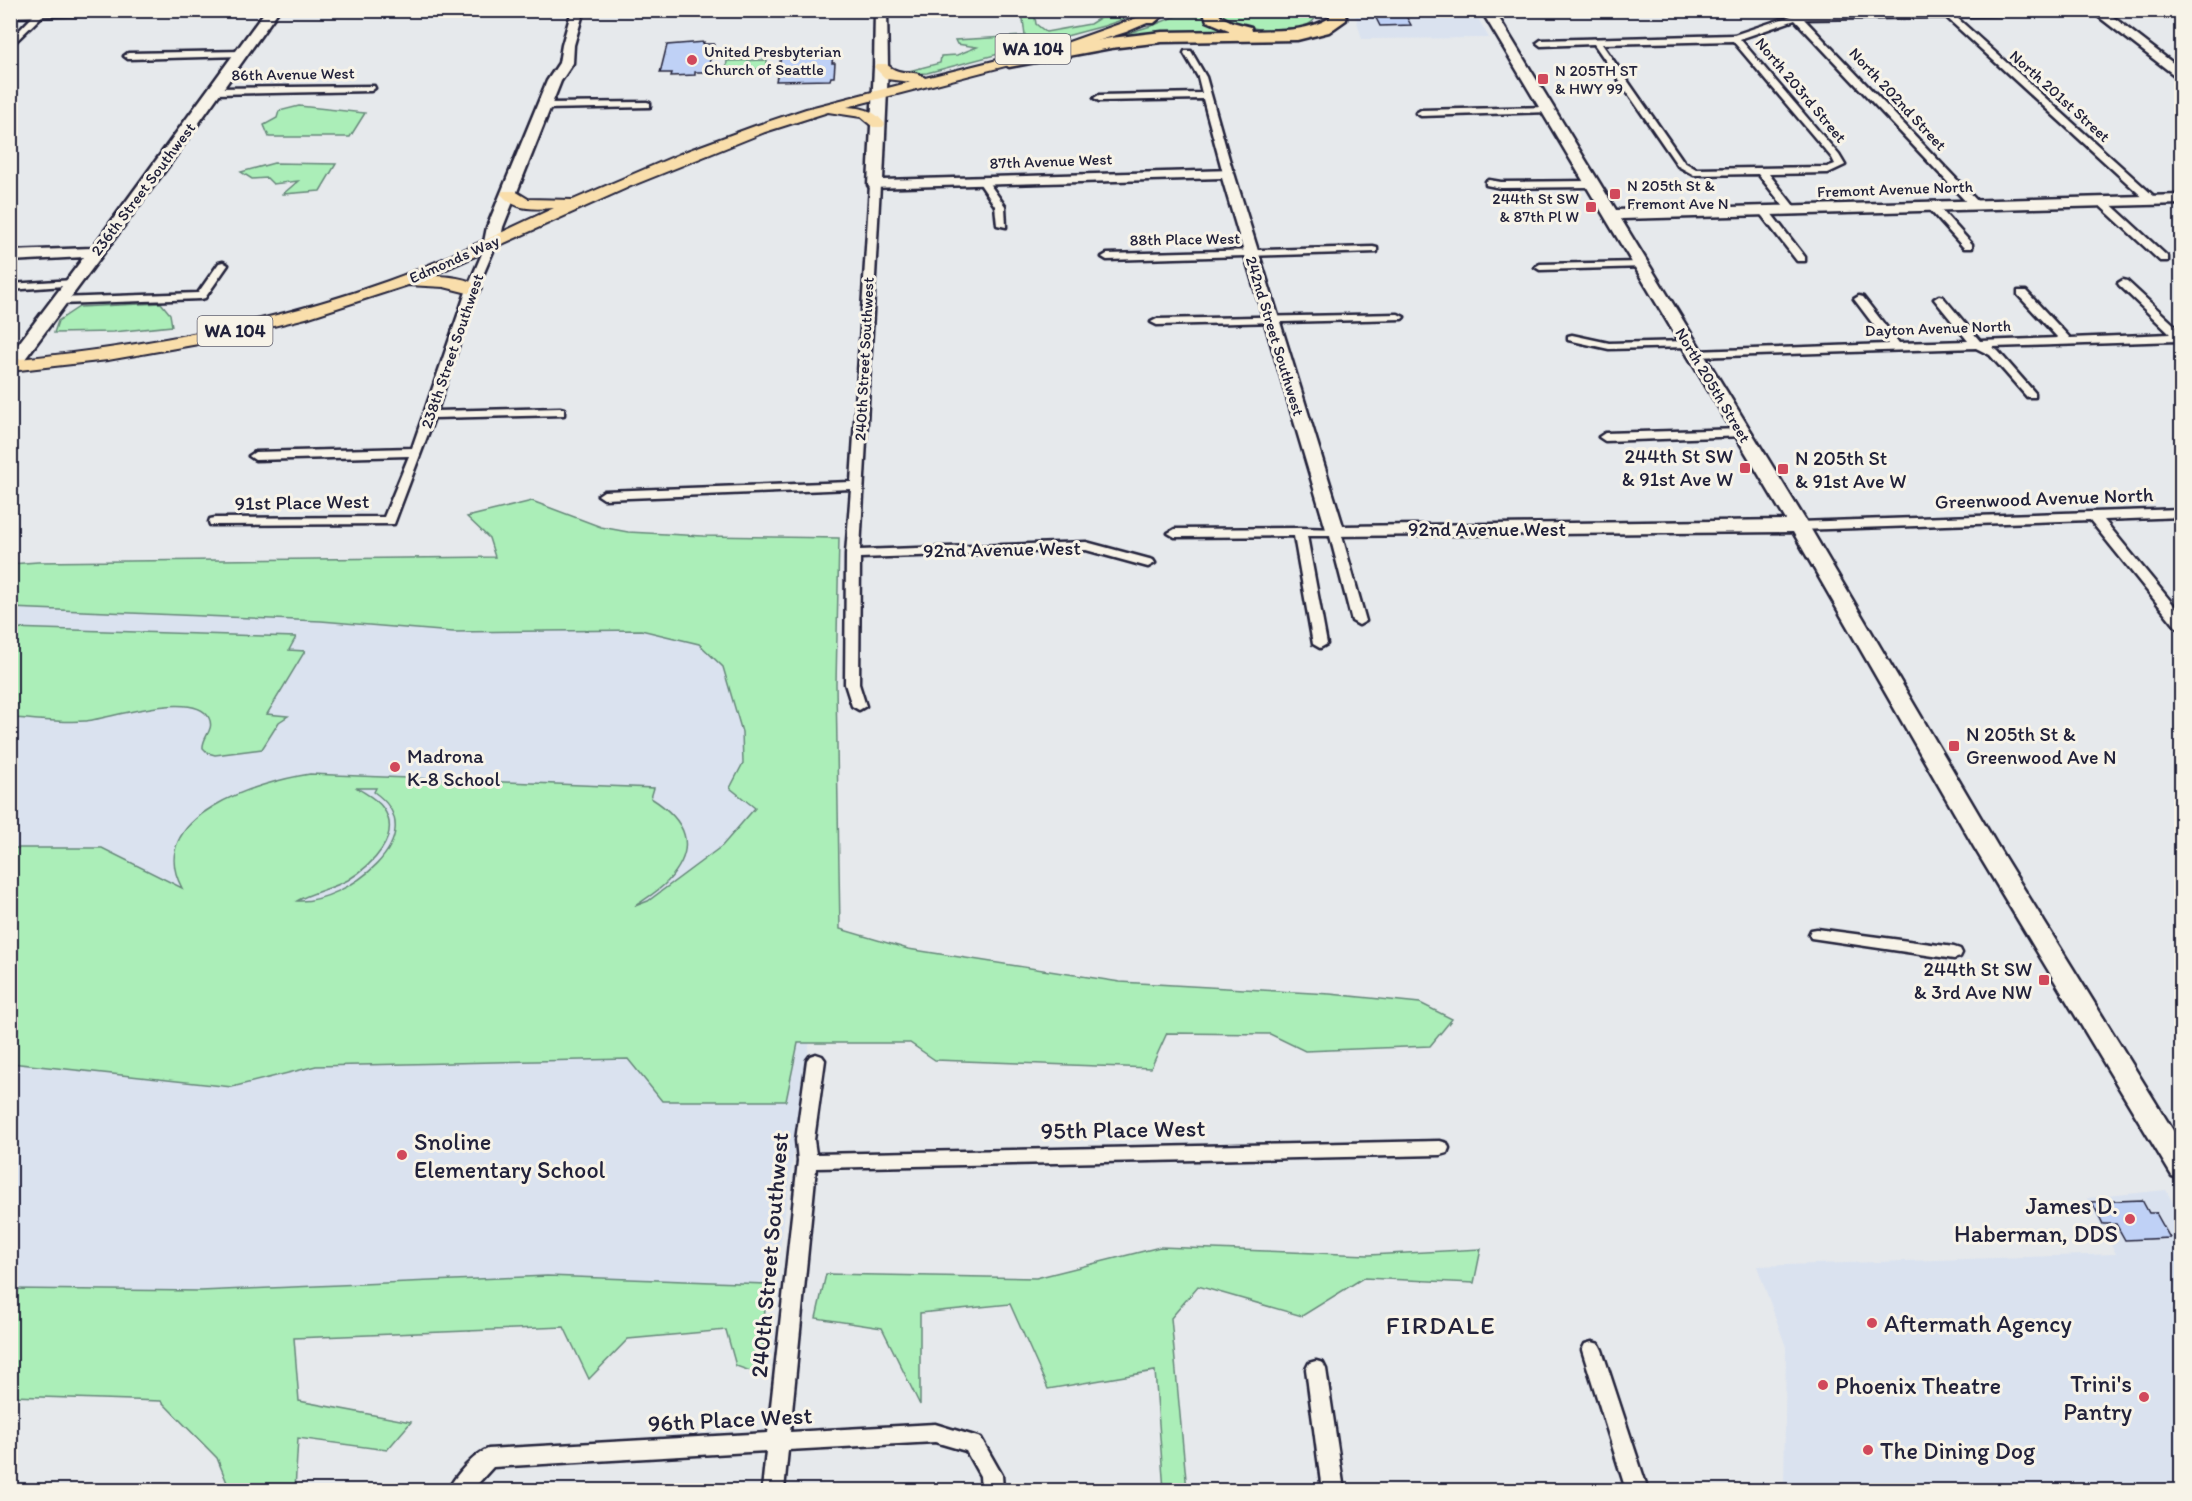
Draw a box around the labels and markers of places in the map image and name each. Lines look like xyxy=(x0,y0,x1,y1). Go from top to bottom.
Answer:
place label: United Presbyterian Church of Seattle xyxy=(704,42,841,79)
marker: United Presbyterian Church of Seattle xyxy=(685,53,699,67)
place label: N 205TH ST & HWY 99 xyxy=(1555,61,1638,98)
marker: N 205TH ST & HWY 99 xyxy=(1536,72,1550,86)
place label: N 205th St & Fremont Ave N xyxy=(1627,176,1729,213)
marker: N 205th St & Fremont Ave N xyxy=(1608,187,1622,201)
place label: 244th St SW & 87th Pl W xyxy=(1492,189,1579,226)
marker: 244th St SW & 87th Pl W xyxy=(1584,200,1598,214)
place label: 244th St SW & 91st Ave W xyxy=(1622,444,1733,491)
place label: N 205th St & 91st Ave W xyxy=(1795,446,1906,493)
marker: 244th St SW & 91st Ave W xyxy=(1738,461,1752,475)
marker: N 205th St & 91st Ave W xyxy=(1776,462,1790,476)
place label: N 205th St & Greenwood Ave N xyxy=(1966,722,2117,769)
marker: N 205th St & Greenwood Ave N xyxy=(1947,739,1961,753)
place label: Madrona K-8 School xyxy=(407,744,500,791)
marker: Madrona K-8 School xyxy=(388,760,402,774)
place label: 244th St SW & 3rd Ave NW xyxy=(1914,957,2032,1004)
marker: 244th St SW & 3rd Ave NW xyxy=(2037,973,2051,987)
place label: Snoline Elementary School xyxy=(414,1127,606,1184)
marker: Snoline Elementary School xyxy=(395,1148,409,1162)
place label: James D. Haberman, DDS xyxy=(1954,1191,2118,1248)
marker: James D. Haberman, DDS xyxy=(2123,1212,2137,1226)
place label: Aftermath Agency xyxy=(1884,1309,2072,1338)
marker: Aftermath Agency xyxy=(1865,1316,1879,1330)
place label: Trini's Pantry xyxy=(2063,1369,2132,1426)
place label: Phoenix Theatre xyxy=(1835,1371,2001,1400)
marker: Phoenix Theatre xyxy=(1816,1378,1830,1392)
marker: Trini's Pantry xyxy=(2137,1390,2151,1404)
place label: The Dining Dog xyxy=(1880,1436,2036,1465)
marker: The Dining Dog xyxy=(1861,1443,1875,1457)

